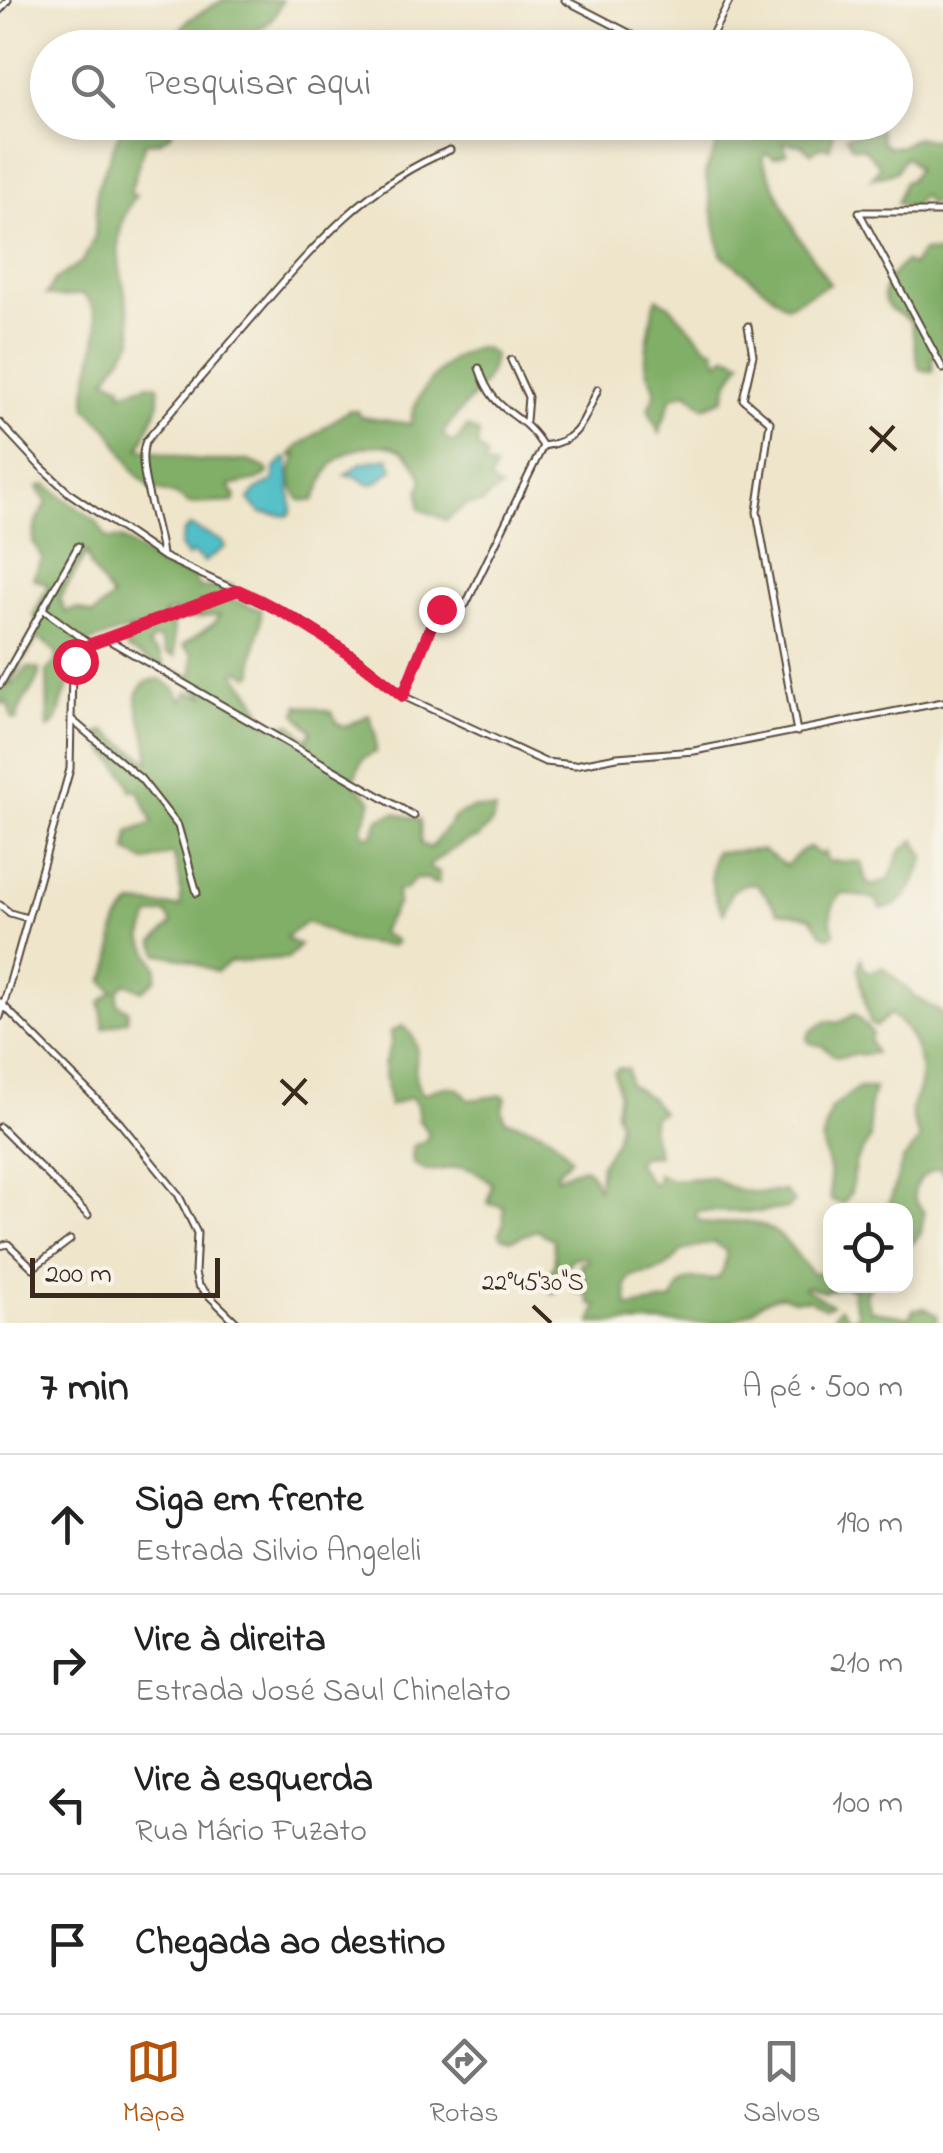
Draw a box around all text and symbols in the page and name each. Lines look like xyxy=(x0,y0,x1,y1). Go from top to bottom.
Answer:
search box xyxy=(30,30,913,140)
text: Pesquisar aqui xyxy=(145,57,371,113)
icon: search xyxy=(65,58,120,113)
route end xyxy=(419,587,465,633)
route start xyxy=(53,639,99,685)
map controls xyxy=(823,1203,913,1293)
button: locate xyxy=(823,1203,913,1293)
scale bar xyxy=(30,1253,220,1298)
text: 200 m xyxy=(45,1255,112,1296)
text: 22°45'30"S xyxy=(482,1266,584,1302)
text: 7 min xyxy=(40,1358,129,1419)
text: A pé · 500 m xyxy=(742,1365,903,1412)
text: Siga em frente xyxy=(135,1473,363,1529)
icon: ahead xyxy=(40,1497,95,1552)
text: 190 m xyxy=(837,1501,903,1548)
text: Estrada Silvio Angeleli xyxy=(135,1529,421,1576)
text: Vire à direita xyxy=(135,1613,326,1669)
icon: right xyxy=(40,1637,95,1692)
text: 210 m xyxy=(830,1641,903,1688)
text: Estrada José Saul Chinelato xyxy=(135,1669,511,1716)
text: Vire à esquerda xyxy=(135,1753,373,1809)
icon: left xyxy=(40,1777,95,1832)
text: 100 m xyxy=(832,1781,903,1828)
text: Rua Mário Fuzato xyxy=(135,1809,367,1856)
text: Chegada ao destino xyxy=(135,1916,446,1972)
icon: arrive xyxy=(40,1917,95,1972)
tab: Mapa xyxy=(122,2034,185,2135)
tab: Rotas xyxy=(430,2034,498,2135)
tab: Salvos xyxy=(743,2034,821,2135)

